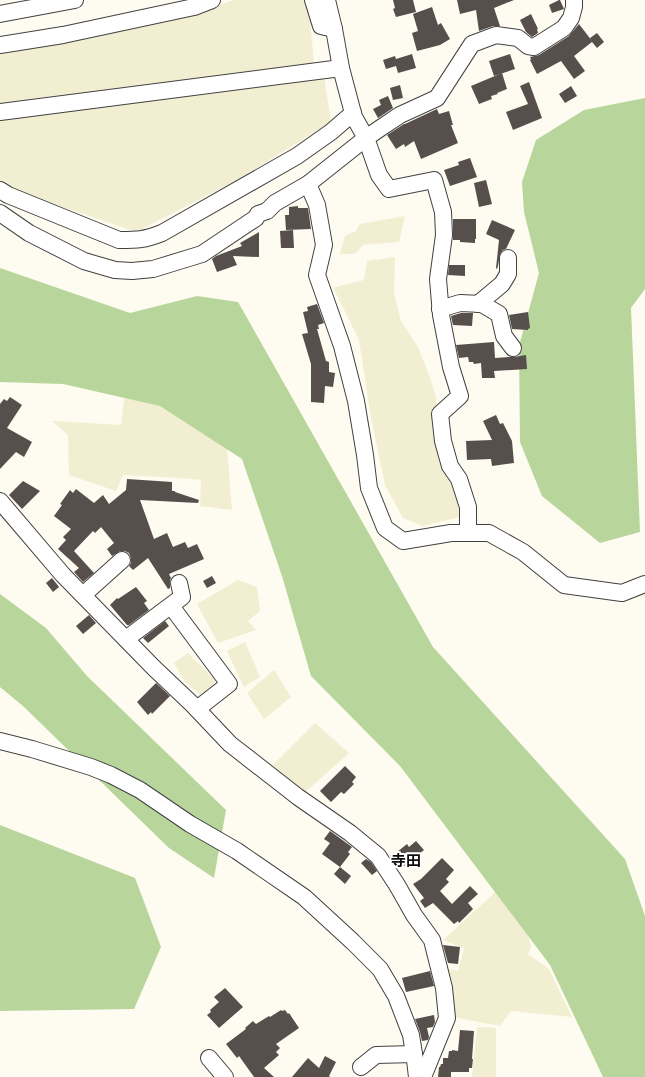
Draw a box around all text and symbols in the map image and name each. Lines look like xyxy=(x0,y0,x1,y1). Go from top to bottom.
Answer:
district label: 寺田 xyxy=(391,852,421,870)

